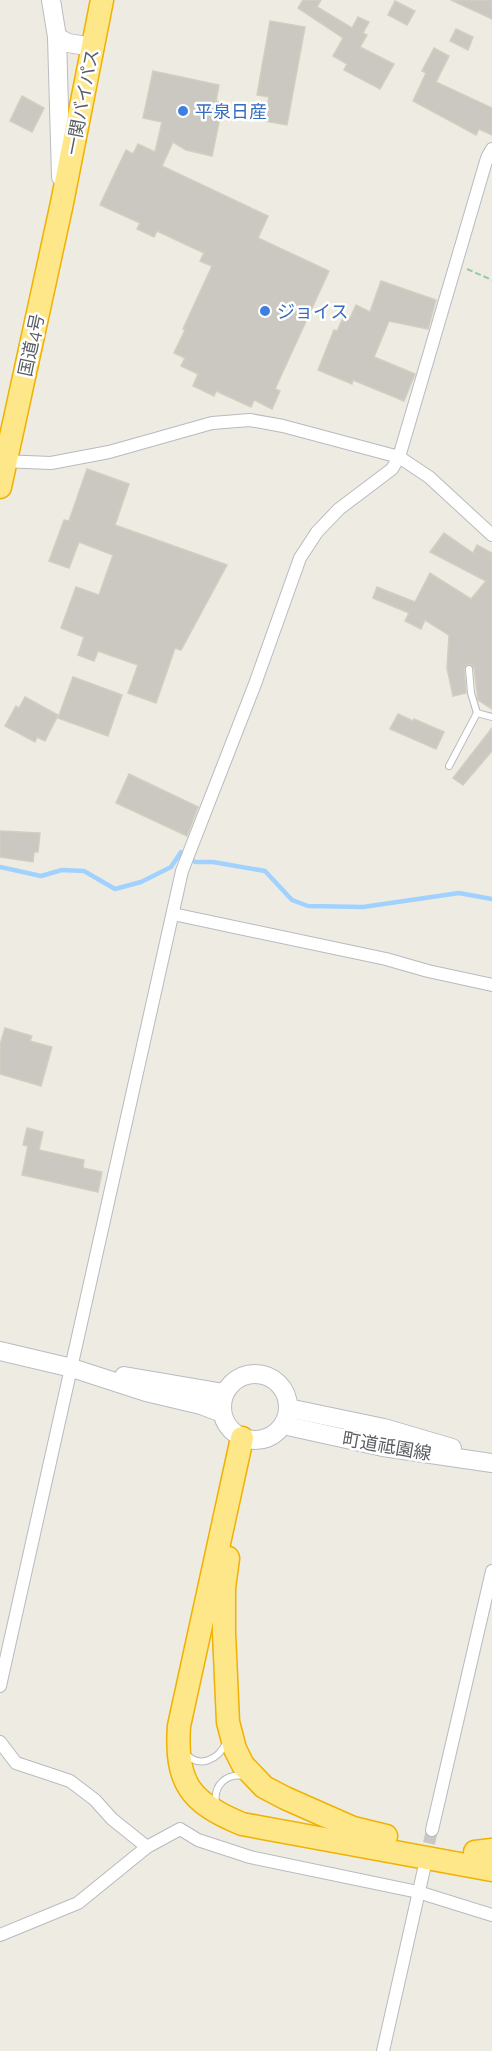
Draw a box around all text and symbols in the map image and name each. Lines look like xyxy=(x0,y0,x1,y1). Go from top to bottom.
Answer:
street label: 一関バイパス xyxy=(61,47,103,157)
place label: 平泉日産 xyxy=(195,101,267,122)
marker: 平泉日産 xyxy=(176,104,190,118)
place label: ジョイス xyxy=(277,301,348,322)
marker: ジョイス xyxy=(258,304,272,318)
street label: 国道4号 xyxy=(14,312,48,378)
street label: 町道祗園線 xyxy=(341,1428,433,1464)

